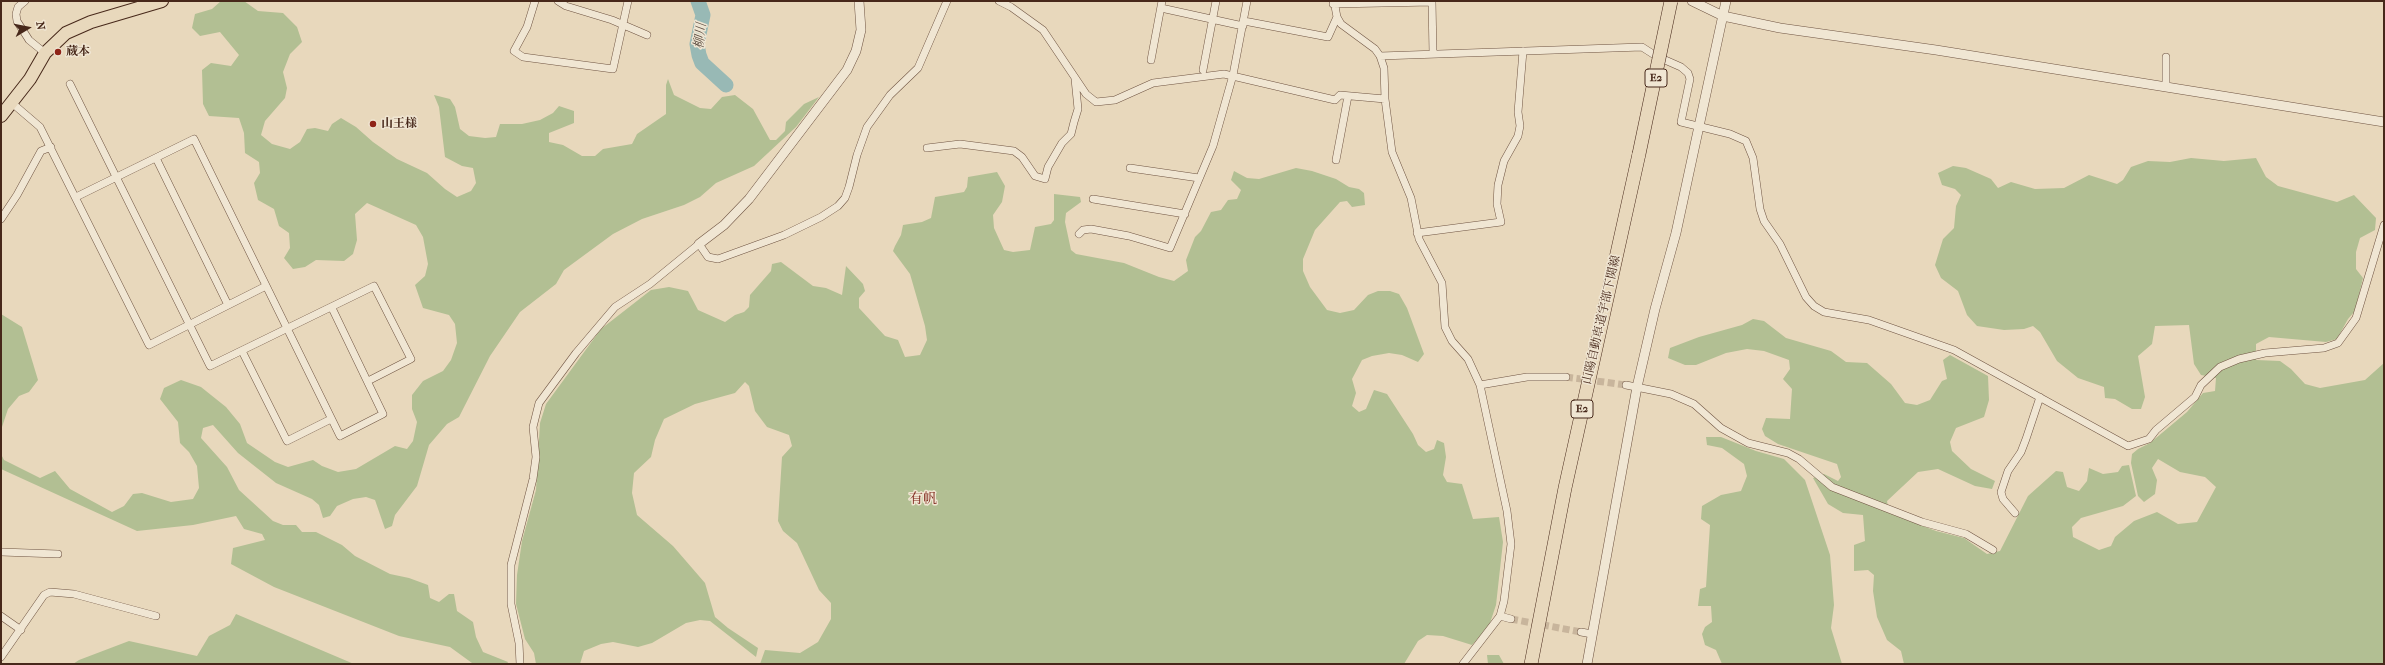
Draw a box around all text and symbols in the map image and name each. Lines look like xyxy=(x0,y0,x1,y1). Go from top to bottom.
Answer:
north arrow xyxy=(8,8,48,48)
text: N xyxy=(33,21,47,31)
water label: 柳川 xyxy=(692,22,710,50)
place label: 蔵本 xyxy=(66,45,90,59)
marker: 蔵本 xyxy=(53,47,63,57)
road number: E2 xyxy=(1645,69,1667,87)
place label: 山王様 xyxy=(381,117,417,131)
marker: 山王様 xyxy=(368,119,378,129)
street label: 山陽自動車道宇部下関線 xyxy=(1580,254,1624,386)
road number: E2 xyxy=(1571,400,1593,418)
district label: 有帆 xyxy=(909,492,937,508)

